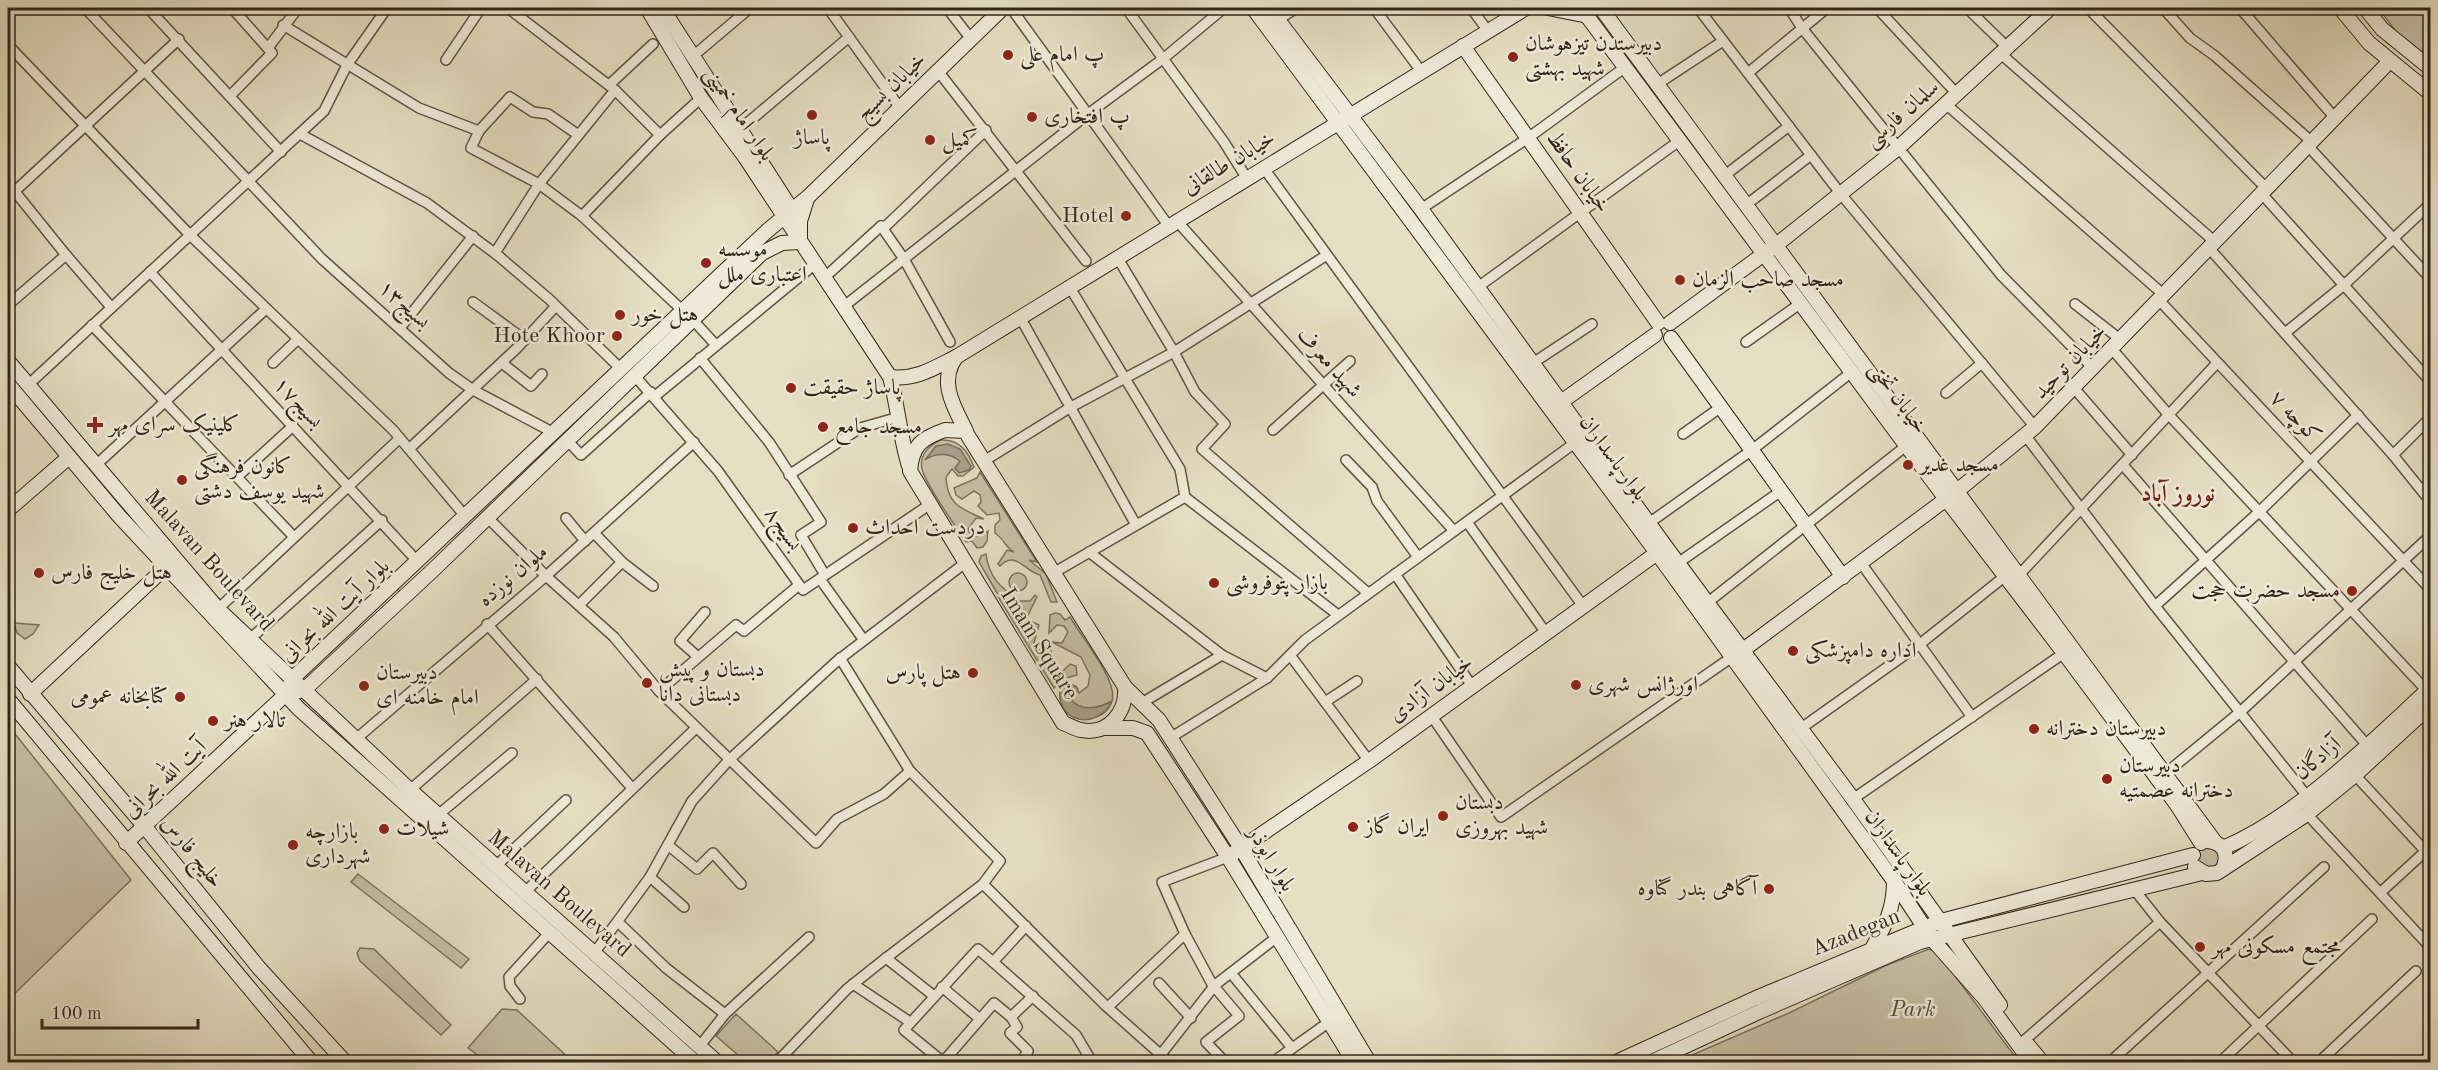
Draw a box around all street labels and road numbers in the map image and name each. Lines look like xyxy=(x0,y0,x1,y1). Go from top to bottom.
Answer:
street label: خیابان بسیج xyxy=(852,49,935,130)
street label: بلوار امام خمینی xyxy=(694,63,778,169)
street label: سلمان فارسی xyxy=(1861,76,1945,154)
street label: خیابان طالقانی xyxy=(1179,127,1280,200)
street label: خیابان حافظ xyxy=(1541,127,1615,217)
street label: بسیج۱۳ xyxy=(369,276,434,339)
street label: خیابان توحید xyxy=(2029,320,2112,404)
street label: شهید معرف xyxy=(1291,324,1366,403)
street label: خیابان تختی xyxy=(1862,358,1931,440)
street label: بسیج۱۷ xyxy=(264,373,327,438)
street label: کوچه ۷ xyxy=(2263,387,2325,449)
street label: بلوار پاسداران xyxy=(1572,411,1651,507)
street label: Malavan Boulevard xyxy=(140,486,278,636)
street label: بسیج۸ xyxy=(755,503,806,559)
street label: ملوان نوزده xyxy=(474,541,553,612)
street label: بلوار آیت الله بحرانی xyxy=(271,549,395,668)
street label: Imam Square xyxy=(996,584,1082,704)
street label: خیابان آزادی xyxy=(1383,648,1478,727)
street label: آیت الله بحرانی xyxy=(114,728,214,824)
street label: آزادگان xyxy=(2288,729,2348,785)
street label: بلوار پاسداران xyxy=(1857,806,1936,902)
street label: خلیج فارس xyxy=(151,812,227,897)
street label: بلوار ابوذر xyxy=(1241,821,1299,896)
street label: Malavan Boulevard xyxy=(483,826,635,962)
street label: Azadegan xyxy=(1808,905,1904,961)

